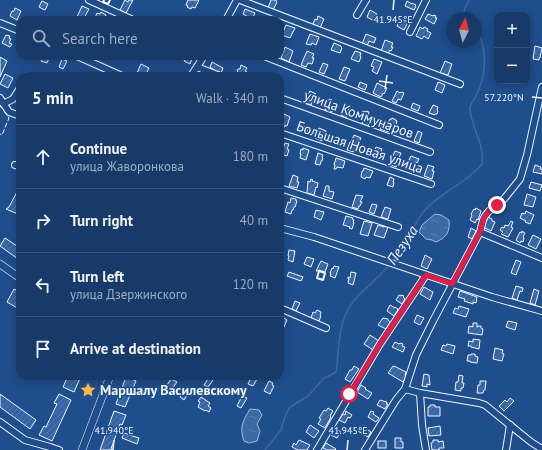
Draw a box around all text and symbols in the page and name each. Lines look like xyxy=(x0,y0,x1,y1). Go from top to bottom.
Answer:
north arrow xyxy=(446,12,482,48)
map controls xyxy=(494,12,530,84)
button: + xyxy=(494,12,530,48)
text: 41.945°E xyxy=(374,13,413,26)
search box xyxy=(16,16,284,60)
icon: search xyxy=(30,27,52,49)
text: Search here xyxy=(62,29,138,48)
button: − xyxy=(494,48,530,84)
street label: улица Коммунаров xyxy=(302,86,416,142)
text: 5 min xyxy=(32,87,73,109)
text: Walk · 340 m xyxy=(196,90,268,107)
text: 57.220°N xyxy=(484,91,524,104)
street label: Большая Новая улица xyxy=(294,117,426,177)
text: Continue xyxy=(70,139,127,158)
icon: ahead xyxy=(32,146,54,168)
text: 180 m xyxy=(233,148,268,165)
text: улица Жаворонкова xyxy=(70,158,184,175)
route end xyxy=(488,196,506,214)
icon: right xyxy=(32,210,54,232)
text: Turn right xyxy=(70,211,133,230)
text: 40 m xyxy=(240,212,268,229)
water label: Пезуха xyxy=(382,221,422,268)
text: Turn left xyxy=(70,267,124,286)
icon: left xyxy=(32,274,54,296)
text: 120 m xyxy=(233,276,268,293)
text: улица Дзержинского xyxy=(70,286,187,303)
icon: arrive xyxy=(32,338,54,360)
text: Arrive at destination xyxy=(70,339,201,358)
place icon: Маршалу Василевскому xyxy=(79,381,97,399)
place label: Маршалу Василевскому xyxy=(100,381,247,399)
route start xyxy=(340,385,358,403)
text: 41.940°E xyxy=(95,424,134,437)
text: 41.945°E xyxy=(329,424,368,437)

